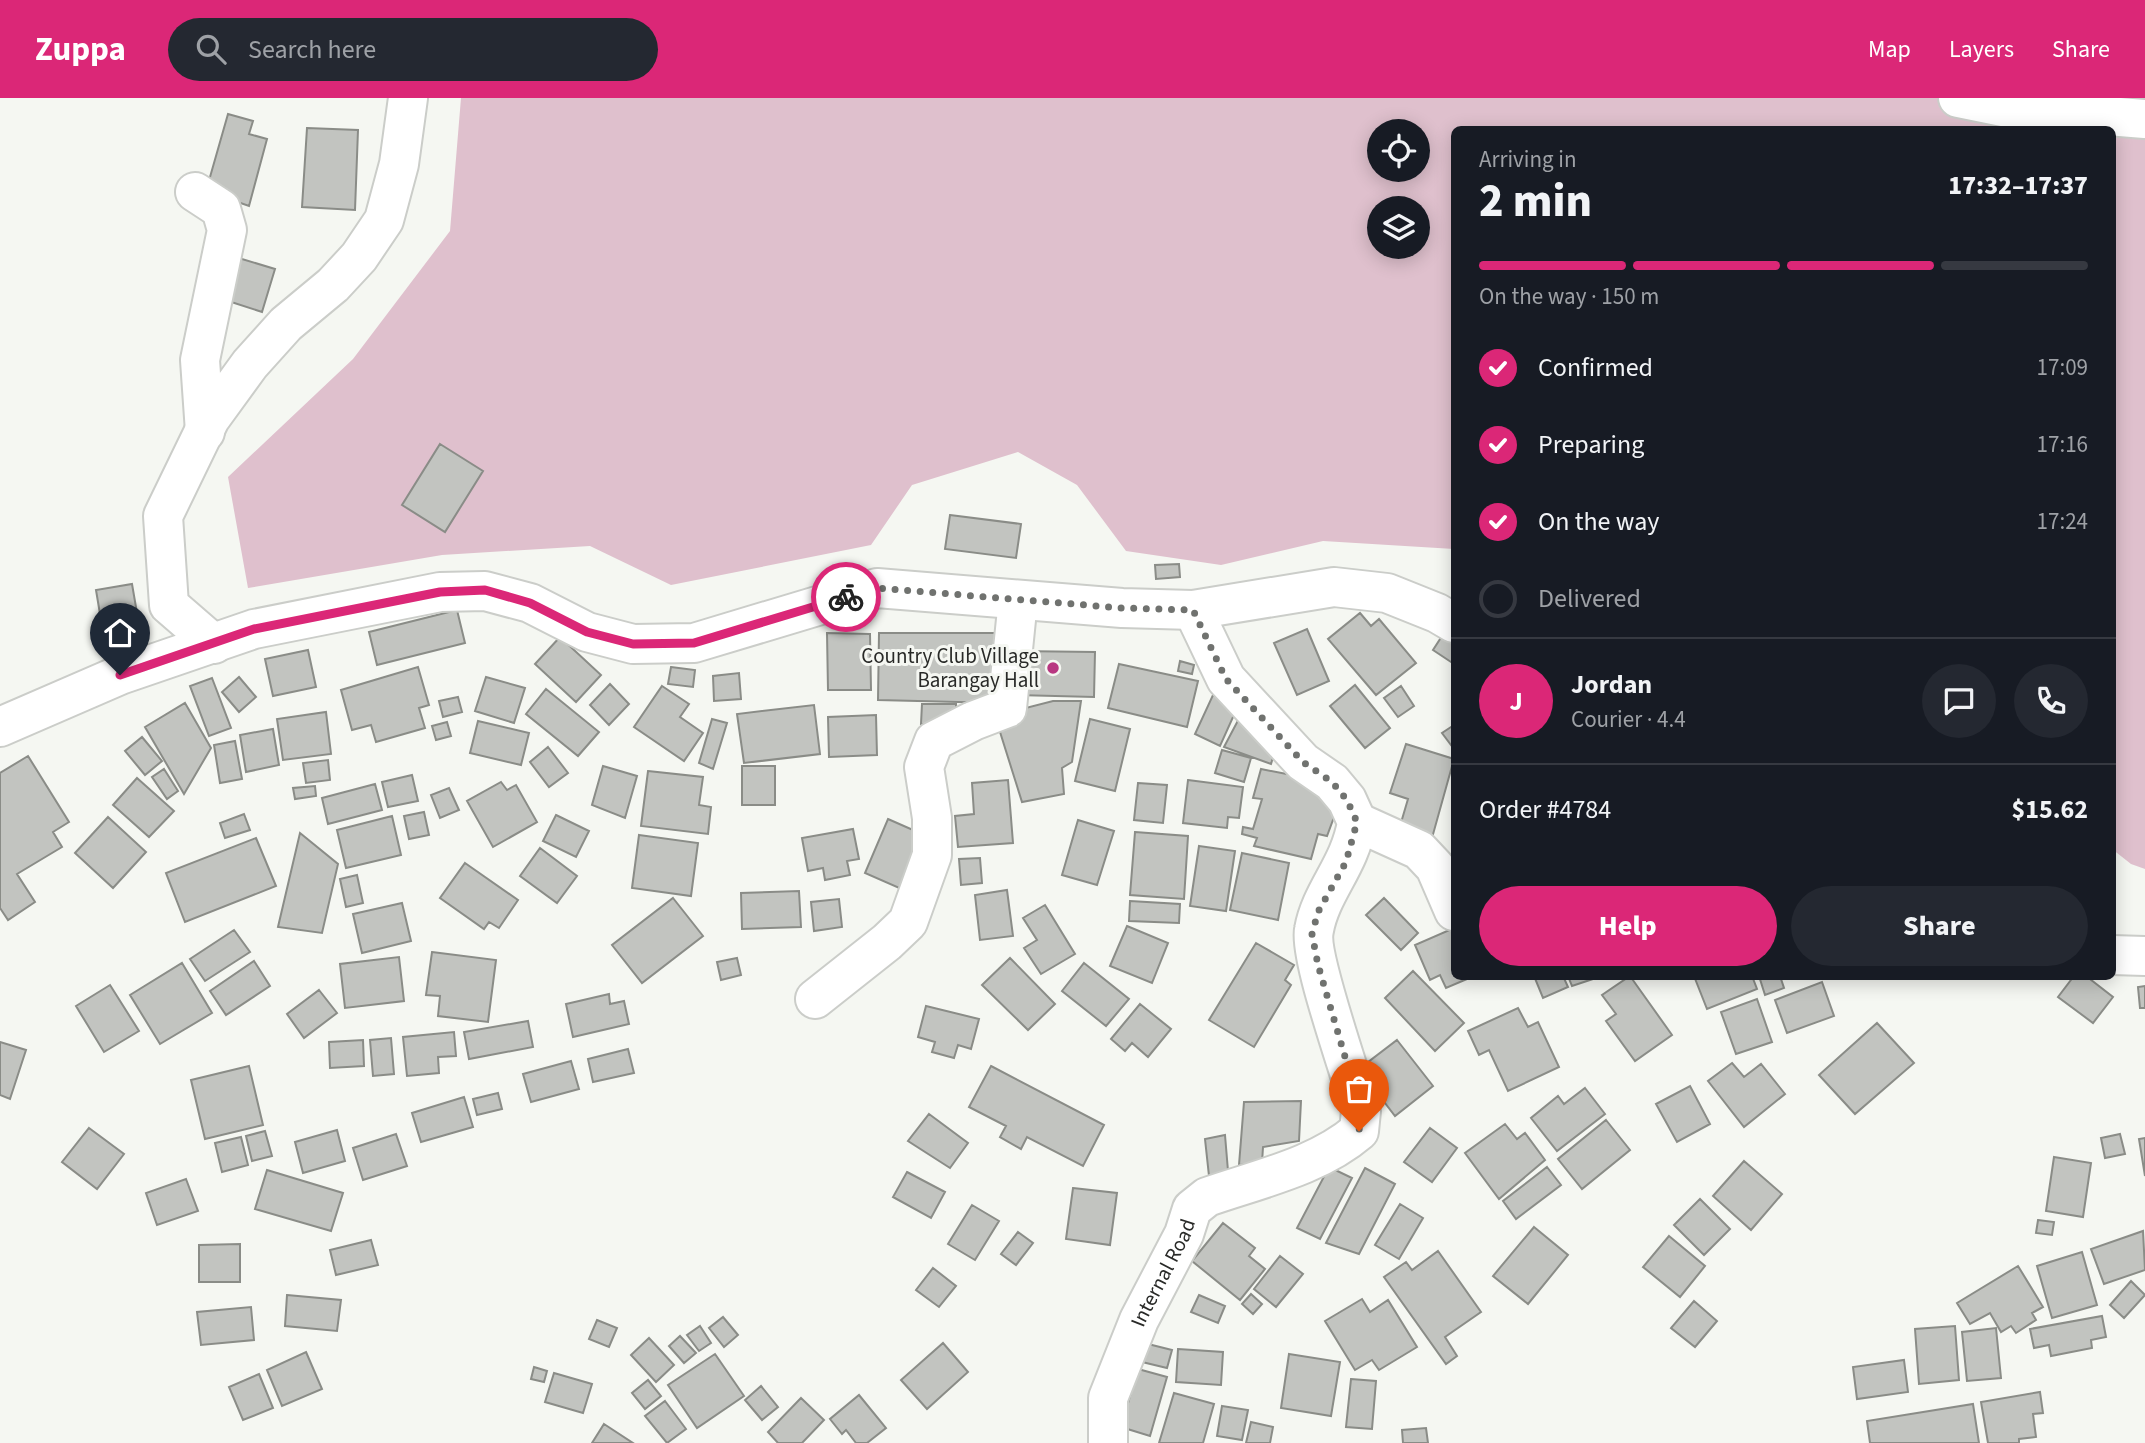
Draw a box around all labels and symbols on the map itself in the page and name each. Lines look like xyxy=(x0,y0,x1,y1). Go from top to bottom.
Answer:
courier xyxy=(811,562,881,632)
pin xyxy=(90,603,150,675)
place label: Country Club Village Barangay Hall xyxy=(861,641,1039,695)
marker: Country Club Village Barangay Hall xyxy=(1045,660,1061,676)
pin xyxy=(1329,1059,1389,1131)
street label: Internal Road xyxy=(1123,1215,1203,1331)

